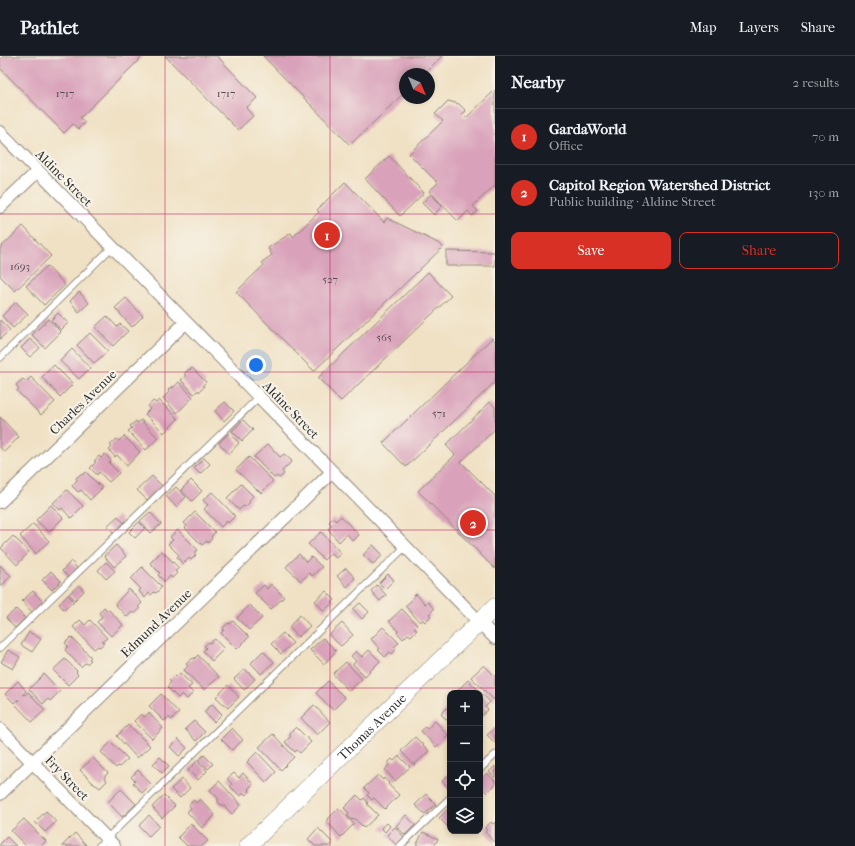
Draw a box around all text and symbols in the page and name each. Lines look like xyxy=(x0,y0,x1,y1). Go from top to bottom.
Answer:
text: Pathlet xyxy=(20,17,79,39)
text: Map xyxy=(690,19,717,36)
text: Layers xyxy=(739,19,779,36)
text: Share xyxy=(801,19,835,36)
north arrow xyxy=(399,68,435,104)
text: Nearby xyxy=(511,72,565,92)
text: 2 results xyxy=(793,75,839,90)
house number: 1717 xyxy=(56,87,74,100)
house number: 1717 xyxy=(217,87,235,100)
text: GardaWorld xyxy=(549,120,627,138)
text: 1 xyxy=(522,129,526,144)
text: 70 m xyxy=(812,129,839,144)
text: Office xyxy=(549,138,583,153)
street label: Aldine Street xyxy=(32,146,96,210)
text: Capitol Region Watershed District xyxy=(549,176,770,194)
text: 2 xyxy=(521,185,527,200)
text: 130 m xyxy=(808,185,839,200)
text: Public building · Aldine Street xyxy=(549,194,716,209)
pin: 1 xyxy=(314,220,340,250)
button: Save xyxy=(511,232,671,269)
button: Share xyxy=(679,232,839,269)
house number: 1693 xyxy=(10,260,30,273)
house number: 527 xyxy=(322,273,338,286)
house number: 565 xyxy=(376,331,392,344)
your location xyxy=(246,355,266,375)
street label: Charles Avenue xyxy=(47,366,120,438)
street label: Aldine Street xyxy=(259,378,322,442)
house number: 571 xyxy=(432,407,446,420)
pin: 2 xyxy=(460,508,486,538)
street label: Edmund Avenue xyxy=(118,585,195,660)
street label: Thomas Avenue xyxy=(334,690,409,763)
map controls xyxy=(447,690,483,834)
button: + xyxy=(447,690,483,726)
button: − xyxy=(447,726,483,762)
street label: Fry Street xyxy=(42,752,92,804)
button: locate xyxy=(447,762,483,798)
button: layers xyxy=(447,798,483,834)

